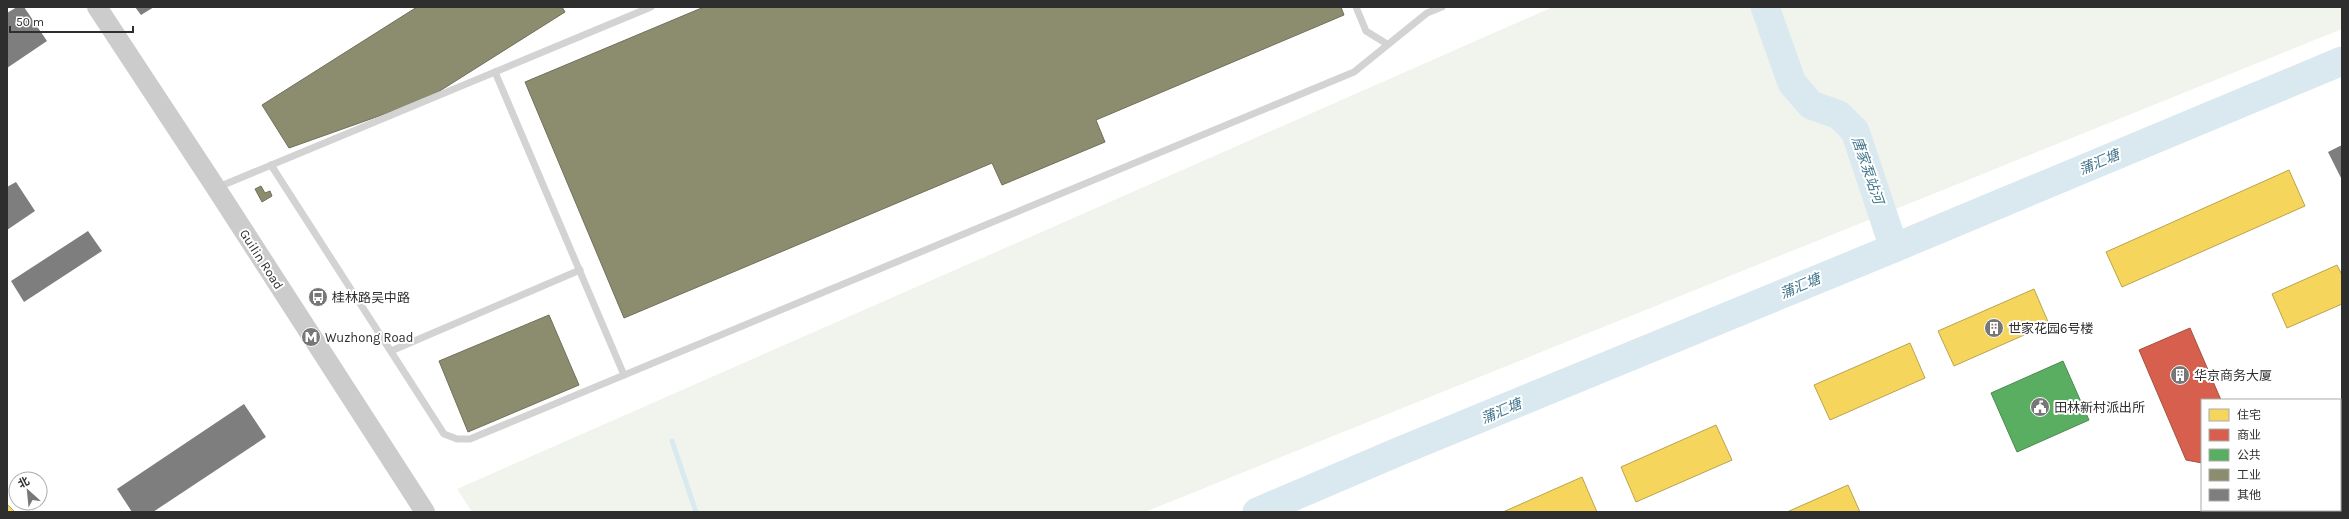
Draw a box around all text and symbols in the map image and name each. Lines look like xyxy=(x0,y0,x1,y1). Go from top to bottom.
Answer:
scale bar xyxy=(10,8,133,34)
text: 50 m xyxy=(16,15,44,29)
water label: 唐家泵站河 xyxy=(1848,134,1888,209)
water label: 蒲汇塘 xyxy=(2077,146,2124,178)
street label: Guilin Road xyxy=(237,226,287,292)
water label: 蒲汇塘 xyxy=(1778,270,1825,302)
bus stop icon: 桂林路吴中路 xyxy=(307,286,329,308)
place label: 桂林路吴中路 xyxy=(332,290,410,305)
building icon: 世家花园6号楼 xyxy=(1983,317,2005,339)
place label: 世家花园6号楼 xyxy=(2008,321,2093,336)
metro station icon: Wuzhong Road xyxy=(300,326,322,348)
place label: Wuzhong Road xyxy=(325,330,413,345)
building icon: 华京商务大厦 xyxy=(2169,364,2191,386)
place label: 华京商务大厦 xyxy=(2194,368,2272,383)
water label: 蒲汇塘 xyxy=(1479,395,1526,427)
public building icon: 田林新村派出所 xyxy=(2029,396,2051,418)
legend xyxy=(2201,399,2341,511)
place label: 田林新村派出所 xyxy=(2054,400,2145,415)
text: 住宅 xyxy=(2237,408,2261,422)
text: 商业 xyxy=(2237,428,2261,442)
text: 公共 xyxy=(2237,448,2261,462)
text: 工业 xyxy=(2237,468,2261,482)
north arrow xyxy=(8,471,48,511)
text: 北 xyxy=(16,474,32,491)
text: 其他 xyxy=(2237,488,2261,502)

